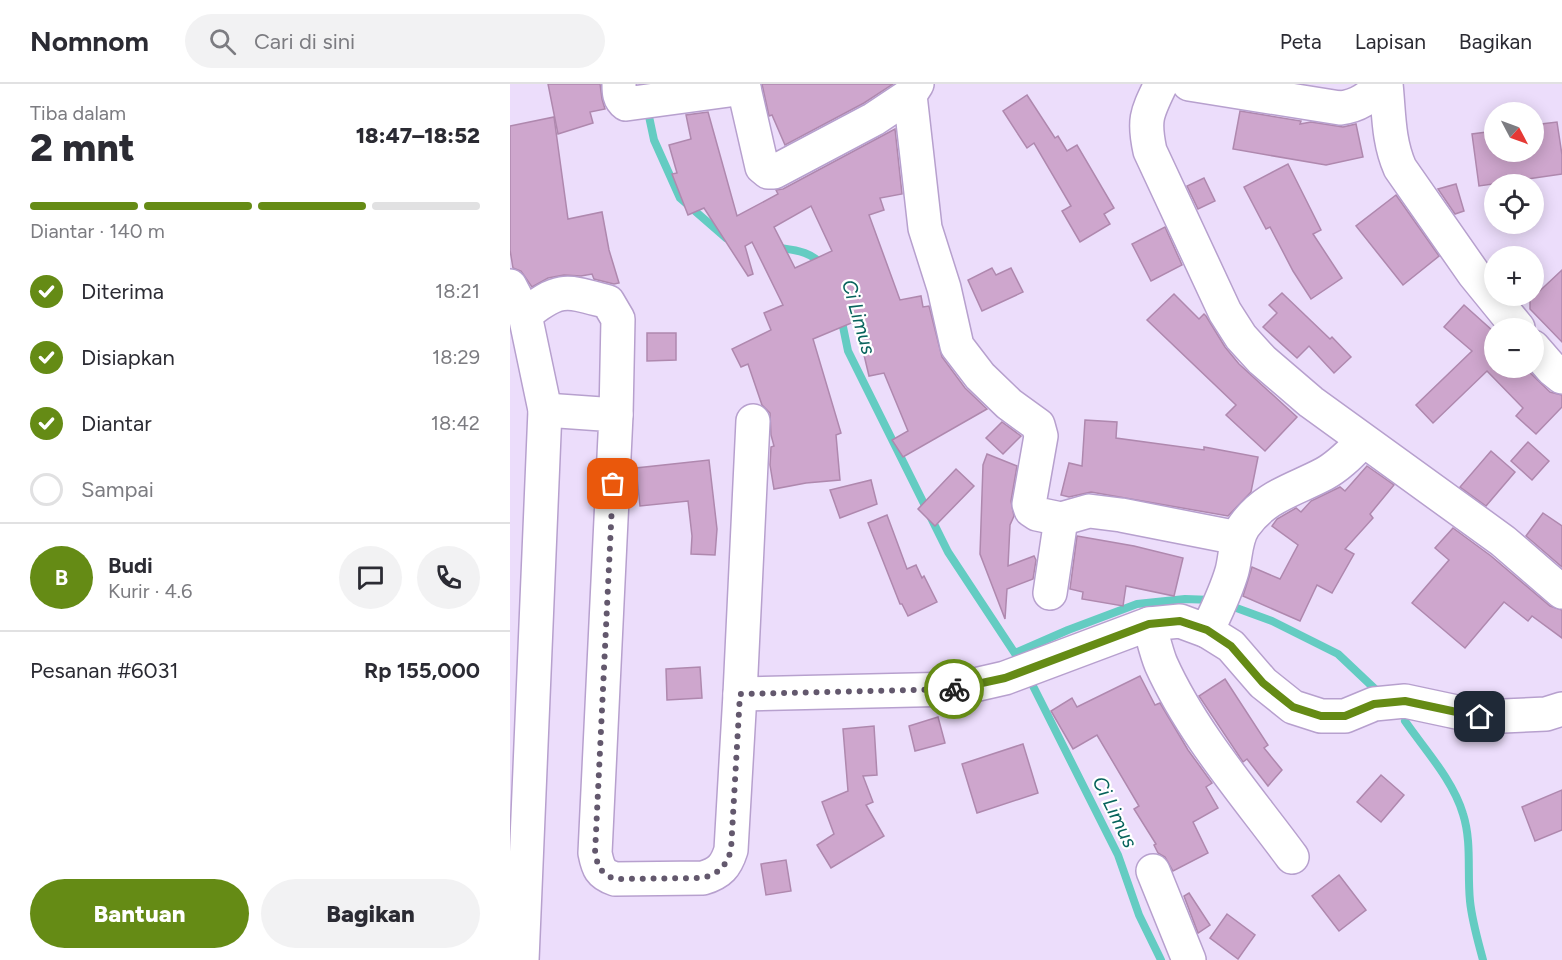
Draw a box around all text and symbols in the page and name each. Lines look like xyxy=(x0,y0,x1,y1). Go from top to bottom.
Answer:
search box xyxy=(185,14,605,68)
text: Nomnom xyxy=(30,24,149,58)
icon: search xyxy=(206,25,239,58)
text: Cari di sini xyxy=(254,28,355,55)
text: Peta xyxy=(1280,29,1322,54)
text: Lapisan xyxy=(1355,29,1426,54)
text: Bagikan xyxy=(1459,29,1532,54)
text: Tiba dalam xyxy=(30,101,126,125)
north arrow xyxy=(1484,102,1544,162)
map controls xyxy=(1484,102,1544,378)
text: 18:47–18:52 xyxy=(356,122,480,149)
text: 2 mnt xyxy=(30,124,135,171)
button: locate xyxy=(1484,174,1544,234)
text: Diantar · 140 m xyxy=(30,219,165,243)
button: + xyxy=(1484,246,1544,306)
icon: check xyxy=(30,275,63,308)
water label: Ci Limus xyxy=(837,277,881,358)
text: Diterima xyxy=(81,278,164,305)
text: 18:21 xyxy=(435,279,480,303)
button: − xyxy=(1484,318,1544,378)
icon: check xyxy=(30,341,63,374)
text: Disiapkan xyxy=(81,344,175,371)
text: 18:29 xyxy=(432,345,480,369)
icon: check xyxy=(30,407,63,440)
text: Diantar xyxy=(81,410,152,437)
text: 18:42 xyxy=(431,411,480,435)
pin xyxy=(587,458,638,509)
icon: bag xyxy=(596,467,629,500)
text: Sampai xyxy=(81,476,154,503)
button: chat xyxy=(339,546,402,609)
button: phone xyxy=(417,546,480,609)
text: Budi xyxy=(108,552,153,579)
text: B xyxy=(55,564,68,591)
text: Kurir · 4.6 xyxy=(108,579,192,603)
text: Pesanan #6031 xyxy=(30,657,179,684)
text: Rp 155,000 xyxy=(364,657,480,684)
courier xyxy=(924,659,984,719)
icon: bike xyxy=(938,673,971,706)
pin xyxy=(1454,691,1505,742)
icon: home xyxy=(1463,700,1496,733)
water label: Ci Limus xyxy=(1087,772,1143,852)
button: Bantuan xyxy=(30,879,249,948)
button: Bagikan xyxy=(261,879,480,948)

